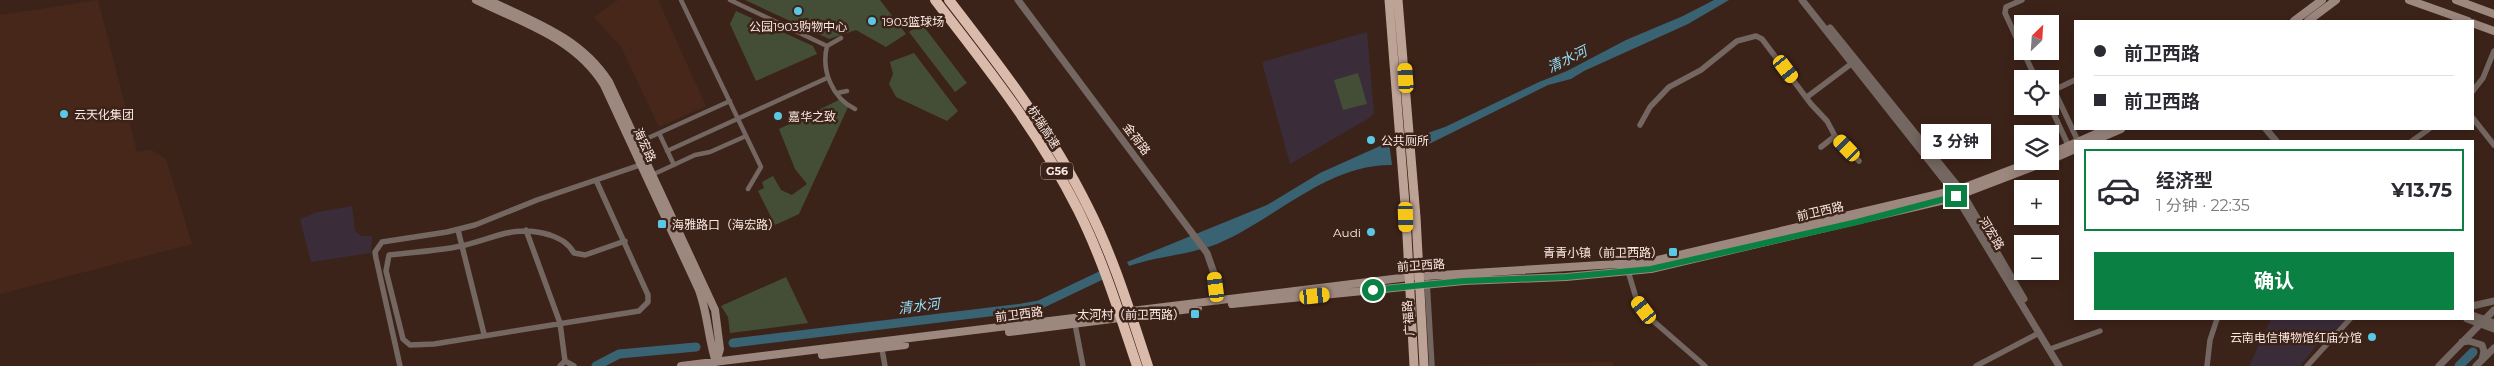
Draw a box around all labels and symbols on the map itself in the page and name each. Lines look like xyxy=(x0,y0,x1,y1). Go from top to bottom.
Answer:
marker: 公园1903购物中心 xyxy=(792,5,804,17)
place label: 1903篮球场 xyxy=(882,14,944,29)
marker: 1903篮球场 xyxy=(866,15,878,27)
north arrow xyxy=(2014,15,2059,60)
place label: 公园1903购物中心 xyxy=(749,19,847,34)
water label: 清水河 xyxy=(1544,40,1593,76)
car xyxy=(1770,53,1801,85)
car xyxy=(1397,63,1414,93)
street label: 杭瑞高速 xyxy=(1025,103,1063,151)
place label: 云天化集团 xyxy=(74,107,134,122)
marker: 云天化集团 xyxy=(58,108,70,120)
place label: 嘉华之致 xyxy=(788,109,836,124)
marker: 嘉华之致 xyxy=(772,110,784,122)
street label: 金荷路 xyxy=(1120,120,1154,158)
callout: 3 分钟 xyxy=(1921,124,1991,158)
street label: 海宏路 xyxy=(631,126,659,164)
car xyxy=(1831,132,1862,164)
place label: 公共厕所 xyxy=(1381,133,1429,148)
marker: 公共厕所 xyxy=(1365,134,1377,146)
road number: G56 xyxy=(1041,162,1073,180)
route end xyxy=(1945,185,1967,207)
street label: 前卫西路 xyxy=(1795,198,1845,224)
car xyxy=(1397,202,1414,232)
street label: 河宏路 xyxy=(1976,214,2008,252)
place label: 海雅路口（海宏路） xyxy=(672,217,780,232)
marker: 海雅路口（海宏路） xyxy=(656,218,668,230)
place label: Audi xyxy=(1333,225,1361,240)
marker: Audi xyxy=(1365,226,1377,238)
place label: 青青小镇（前卫西路） xyxy=(1543,245,1663,260)
marker: 青青小镇（前卫西路） xyxy=(1667,246,1679,258)
street label: 前卫西路 xyxy=(1397,256,1445,274)
car xyxy=(1206,271,1225,303)
route start xyxy=(1362,279,1384,301)
car xyxy=(1299,287,1330,305)
water label: 清水河 xyxy=(897,294,944,317)
car xyxy=(1628,294,1659,326)
street label: 广福路 xyxy=(1399,300,1417,336)
street label: 前卫西路 xyxy=(994,304,1044,324)
place label: 太河村（前卫西路） xyxy=(1077,307,1185,322)
marker: 太河村（前卫西路） xyxy=(1189,308,1201,320)
place label: 云南电信博物馆红庙分馆 xyxy=(2230,330,2362,345)
marker: 云南电信博物馆红庙分馆 xyxy=(2366,331,2378,343)

